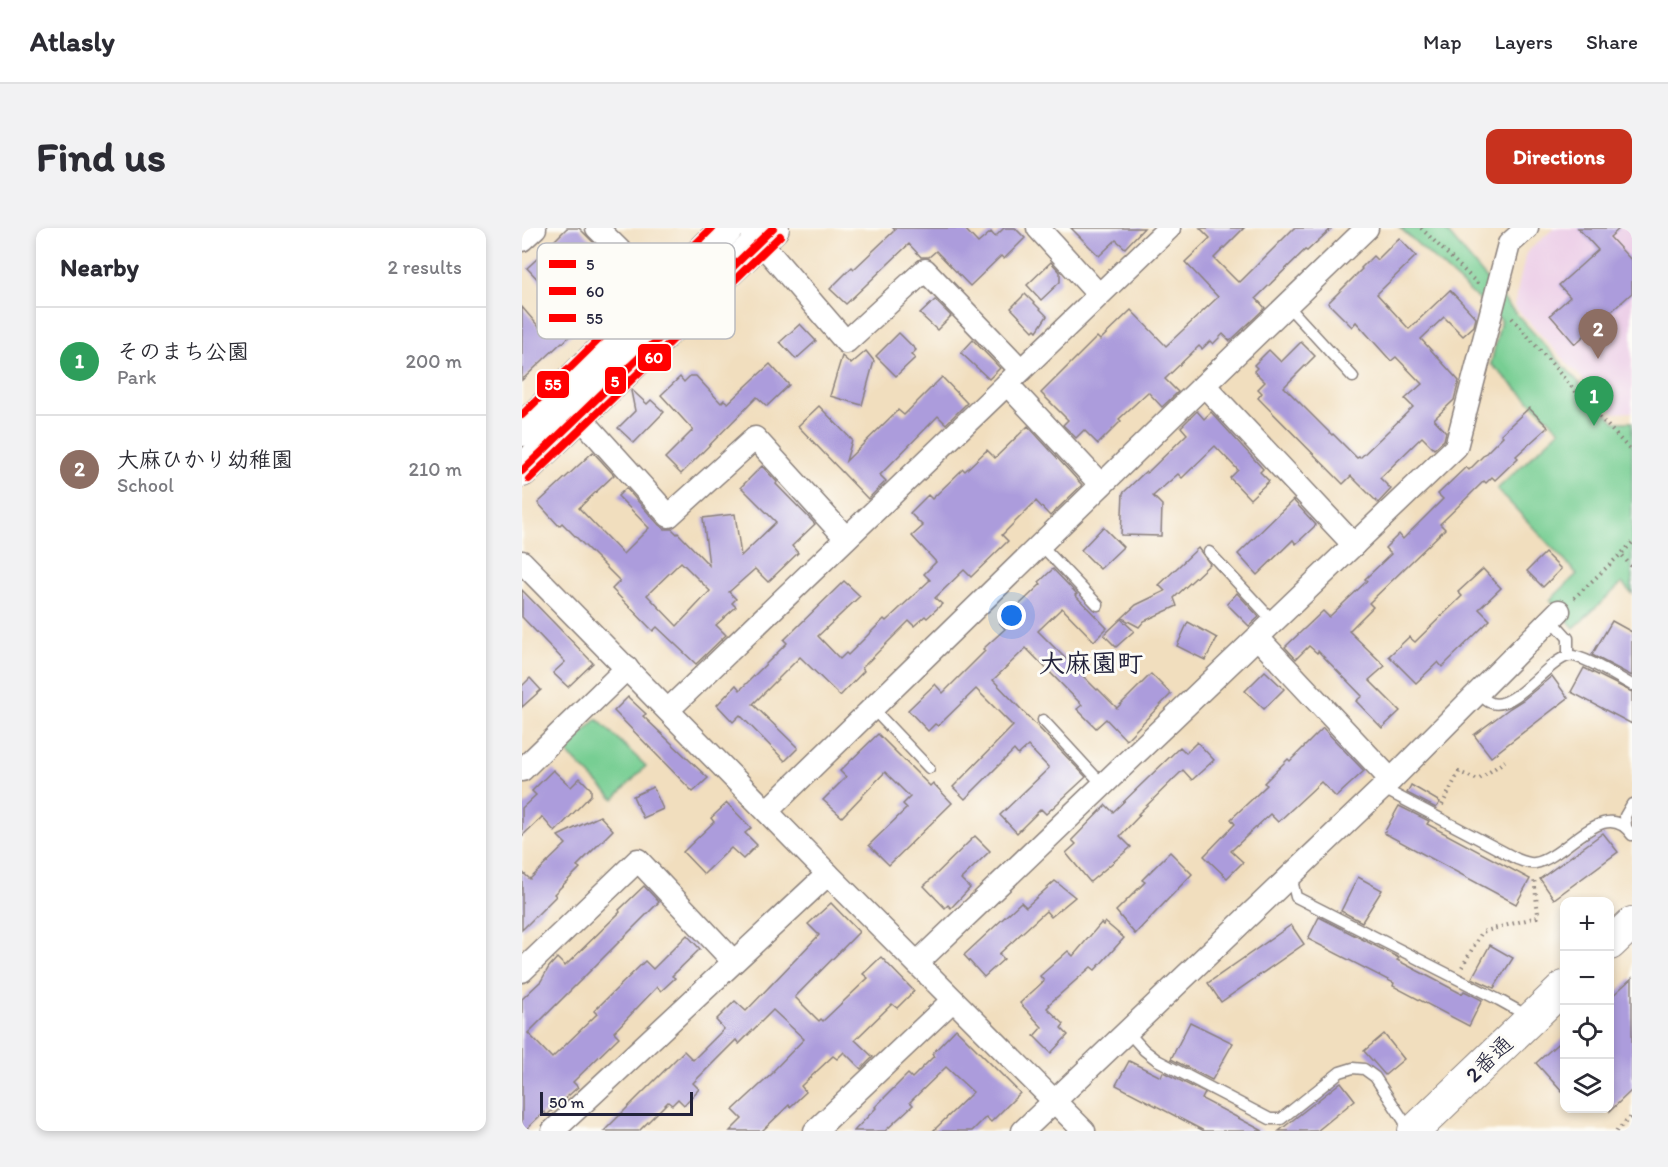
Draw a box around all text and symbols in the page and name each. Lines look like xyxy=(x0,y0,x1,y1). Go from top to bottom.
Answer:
text: Atlasly xyxy=(30,24,115,58)
text: Map xyxy=(1423,29,1462,54)
text: Layers xyxy=(1495,29,1553,54)
text: Share xyxy=(1586,29,1638,54)
button: Directions xyxy=(1486,129,1632,184)
text: Find us xyxy=(36,131,166,182)
legend xyxy=(537,243,735,339)
text: Nearby xyxy=(60,251,139,283)
text: 2 results xyxy=(388,255,462,279)
text: 5 xyxy=(586,255,594,274)
text: 60 xyxy=(586,282,604,301)
text: 55 xyxy=(586,309,603,328)
pin: 2 xyxy=(1578,310,1618,359)
text: そのまち公園 xyxy=(117,338,249,365)
line badge: 60 xyxy=(637,343,672,372)
text: 60 xyxy=(645,348,663,367)
text: 1 xyxy=(75,349,84,373)
text: 200 m xyxy=(406,349,462,373)
text: Park xyxy=(117,365,156,389)
line badge: 5 xyxy=(604,366,627,395)
line badge: 55 xyxy=(536,370,570,399)
text: 5 xyxy=(611,372,620,391)
text: 55 xyxy=(545,375,562,394)
pin: 1 xyxy=(1574,376,1614,426)
text: 大麻ひかり幼稚園 xyxy=(117,446,293,473)
text: 2 xyxy=(74,457,85,481)
text: 210 m xyxy=(409,457,462,481)
text: School xyxy=(117,473,174,497)
your location xyxy=(997,601,1026,630)
district label: 大麻園町 xyxy=(1039,647,1143,679)
map controls xyxy=(1560,897,1614,1113)
button: + xyxy=(1560,897,1614,951)
button: − xyxy=(1560,951,1614,1005)
button: locate xyxy=(1560,1005,1614,1059)
street label: 2番通 xyxy=(1460,1030,1518,1088)
button: layers xyxy=(1560,1059,1614,1113)
scale bar xyxy=(540,1089,693,1116)
text: 50 m xyxy=(549,1093,584,1112)

